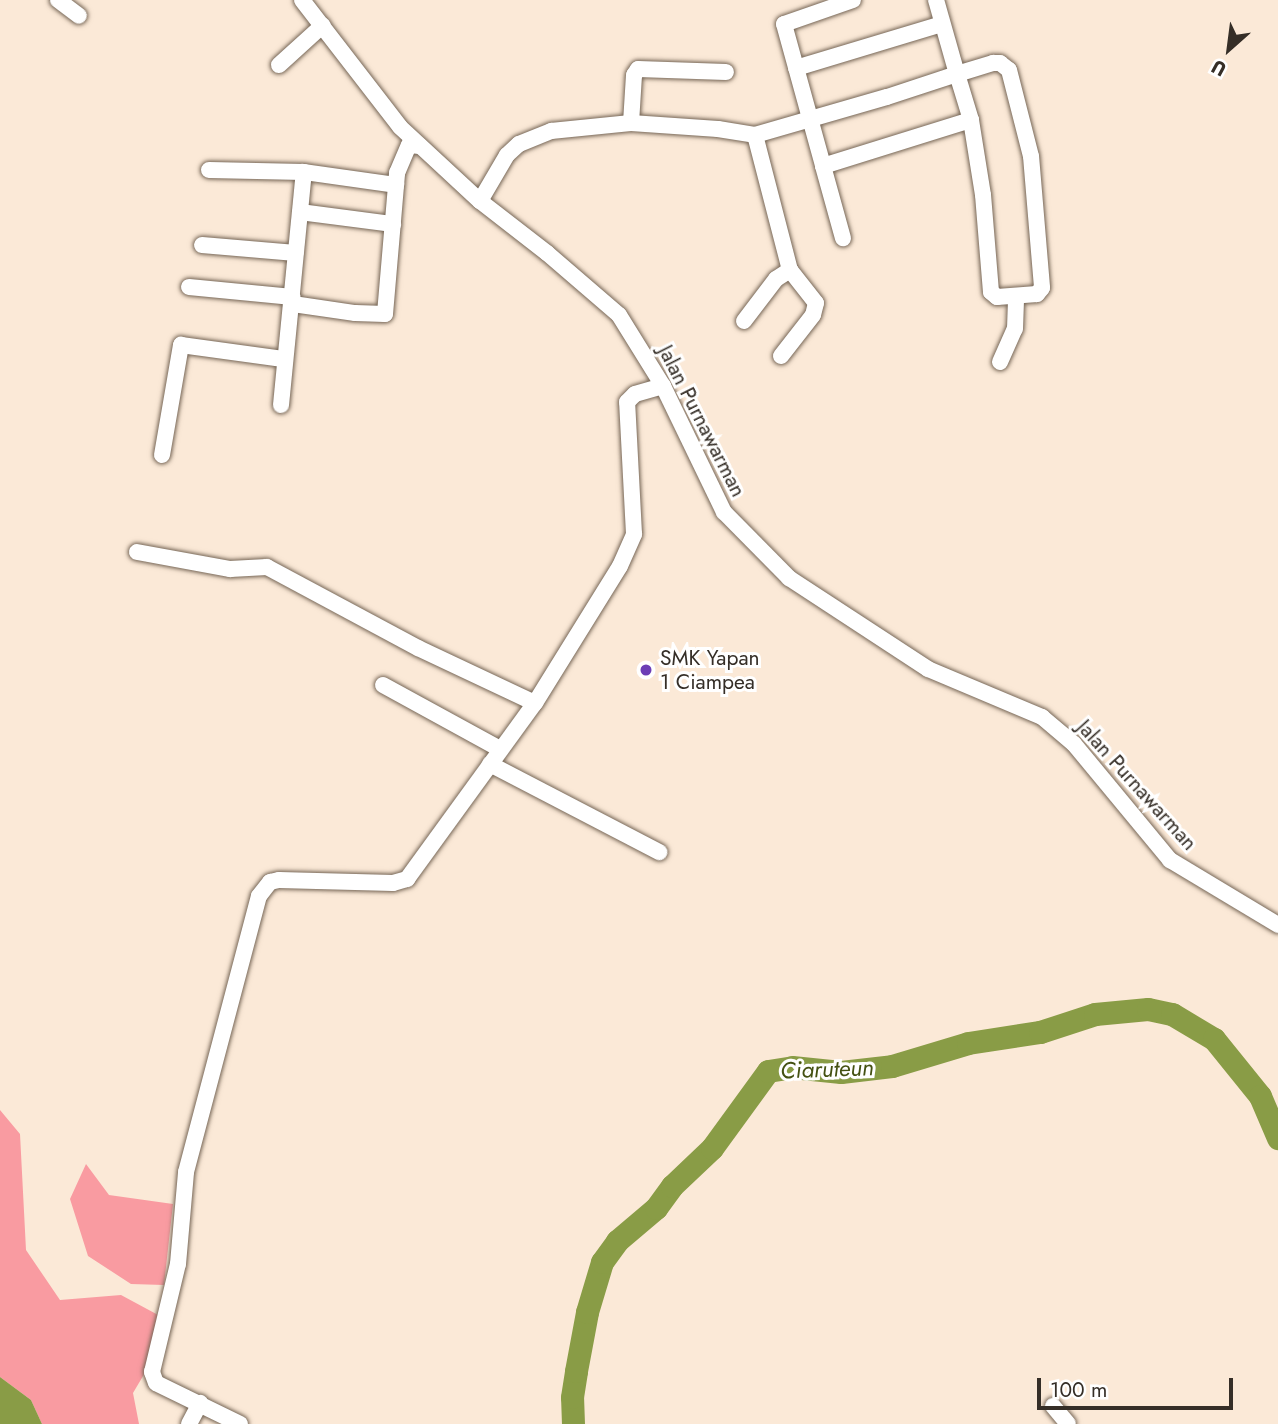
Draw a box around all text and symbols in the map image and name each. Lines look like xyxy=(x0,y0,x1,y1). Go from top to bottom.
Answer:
north arrow xyxy=(1194,14,1264,84)
text: U xyxy=(1207,53,1231,83)
street label: Jalan Purnawarman xyxy=(653,341,751,501)
place label: SMK Yapan 1 Ciampea xyxy=(660,645,760,695)
marker: SMK Yapan 1 Ciampea xyxy=(638,662,654,678)
street label: Jalan Purnawarman xyxy=(1072,715,1202,855)
water label: Ciaruteun xyxy=(780,1054,874,1084)
scale bar xyxy=(1040,1364,1236,1408)
text: 100 m xyxy=(1050,1375,1107,1405)

